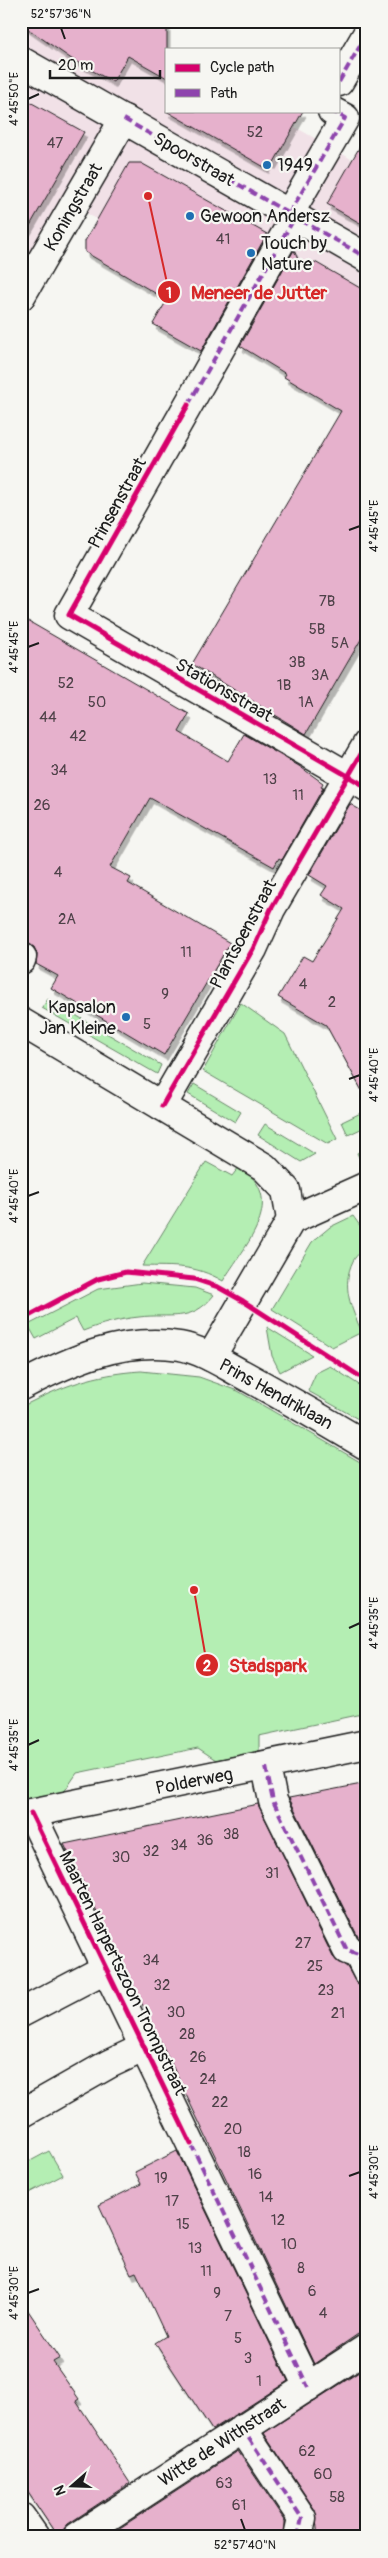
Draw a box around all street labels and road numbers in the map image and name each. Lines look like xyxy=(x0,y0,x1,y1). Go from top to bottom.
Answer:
street label: Spoorstraat xyxy=(149,127,239,192)
street label: Koningstraat xyxy=(39,158,108,255)
street label: Prinsenstraat xyxy=(83,453,152,553)
street label: Stationsstraat xyxy=(171,653,277,728)
street label: Plantsoenstraat xyxy=(205,875,282,993)
street label: Prins Hendriklaan xyxy=(215,1354,337,1435)
street label: Polderweg xyxy=(153,1763,235,1800)
street label: Maarten Harpertszoon Trompstraat xyxy=(53,1848,192,2099)
street label: Witte de Withstraat xyxy=(154,2392,291,2492)

